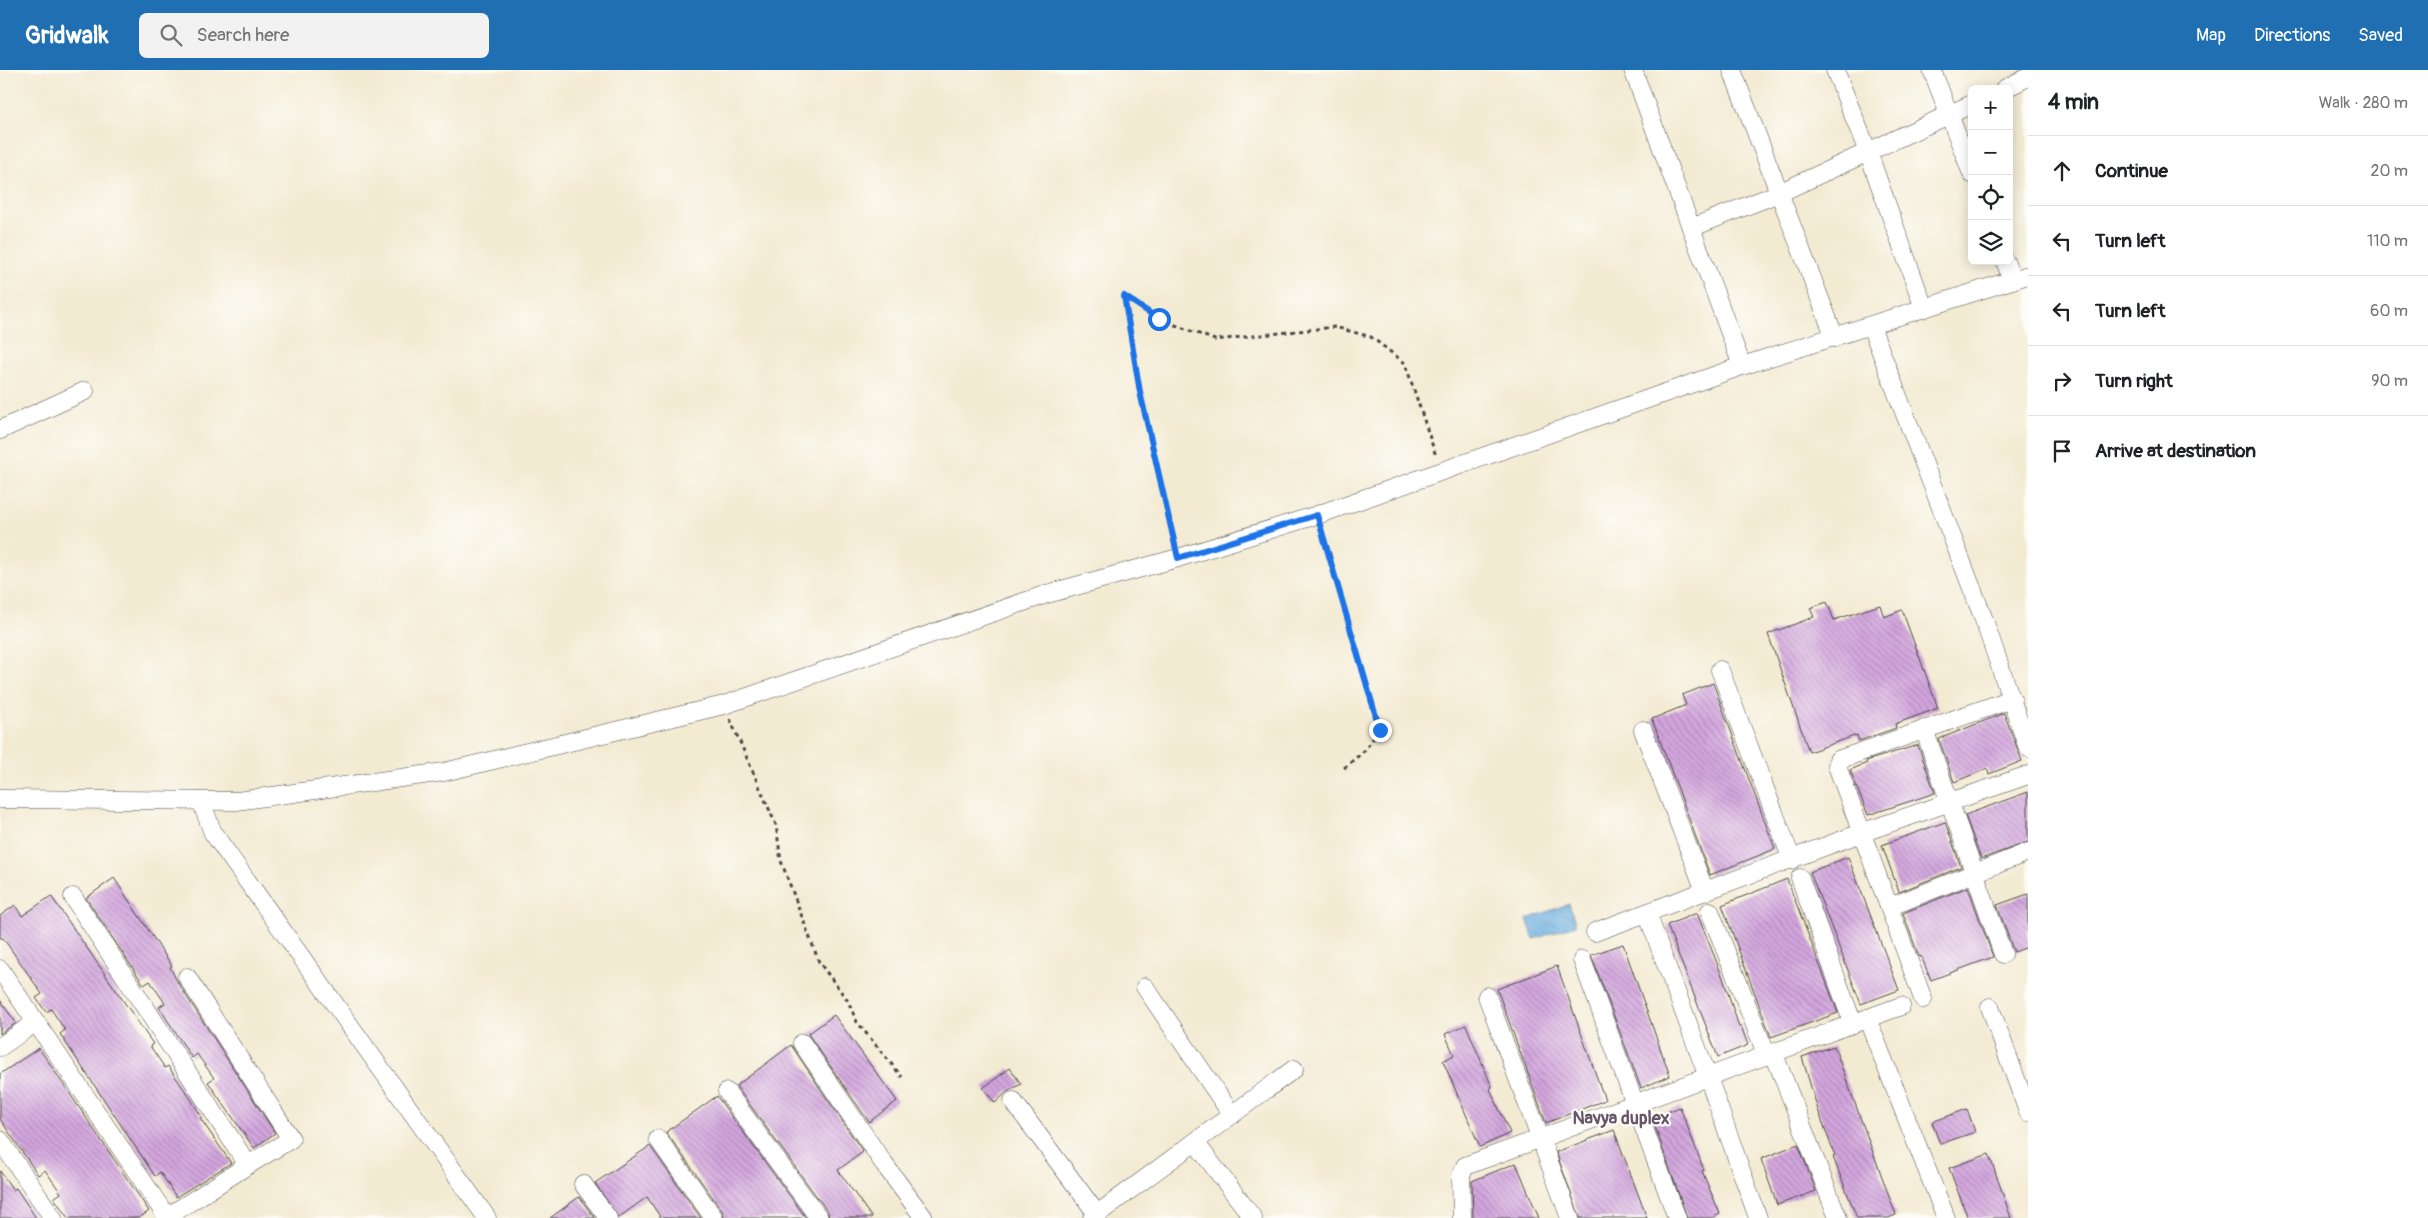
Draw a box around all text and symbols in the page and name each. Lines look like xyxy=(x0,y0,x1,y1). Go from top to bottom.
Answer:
search box xyxy=(139,13,489,58)
text: Gridwalk xyxy=(25,21,109,50)
icon: search xyxy=(157,21,185,49)
text: Search here xyxy=(197,23,289,47)
text: Map xyxy=(2196,24,2226,47)
text: Directions xyxy=(2254,24,2330,47)
text: Saved xyxy=(2358,24,2403,47)
map controls xyxy=(1968,85,2013,265)
button: + xyxy=(1968,85,2013,130)
text: 4 min xyxy=(2048,89,2099,116)
text: Walk · 280 m xyxy=(2319,93,2408,113)
button: − xyxy=(1968,130,2013,175)
icon: ahead xyxy=(2048,157,2076,185)
text: Continue xyxy=(2095,159,2168,183)
text: 20 m xyxy=(2370,161,2408,181)
button: locate xyxy=(1968,175,2013,220)
button: layers xyxy=(1968,220,2013,265)
icon: left xyxy=(2048,227,2076,255)
text: Turn left xyxy=(2095,229,2165,253)
text: 110 m xyxy=(2367,231,2408,251)
icon: left xyxy=(2048,297,2076,325)
text: Turn left xyxy=(2095,299,2165,323)
text: 60 m xyxy=(2370,301,2408,321)
route start xyxy=(1148,308,1171,331)
icon: right xyxy=(2048,367,2076,395)
text: Turn right xyxy=(2095,369,2173,393)
text: 90 m xyxy=(2371,371,2408,391)
icon: arrive xyxy=(2048,437,2076,465)
text: Arrive at destination xyxy=(2095,439,2256,463)
route end xyxy=(1369,719,1392,742)
district label: Navya duplex xyxy=(1572,1107,1670,1130)

